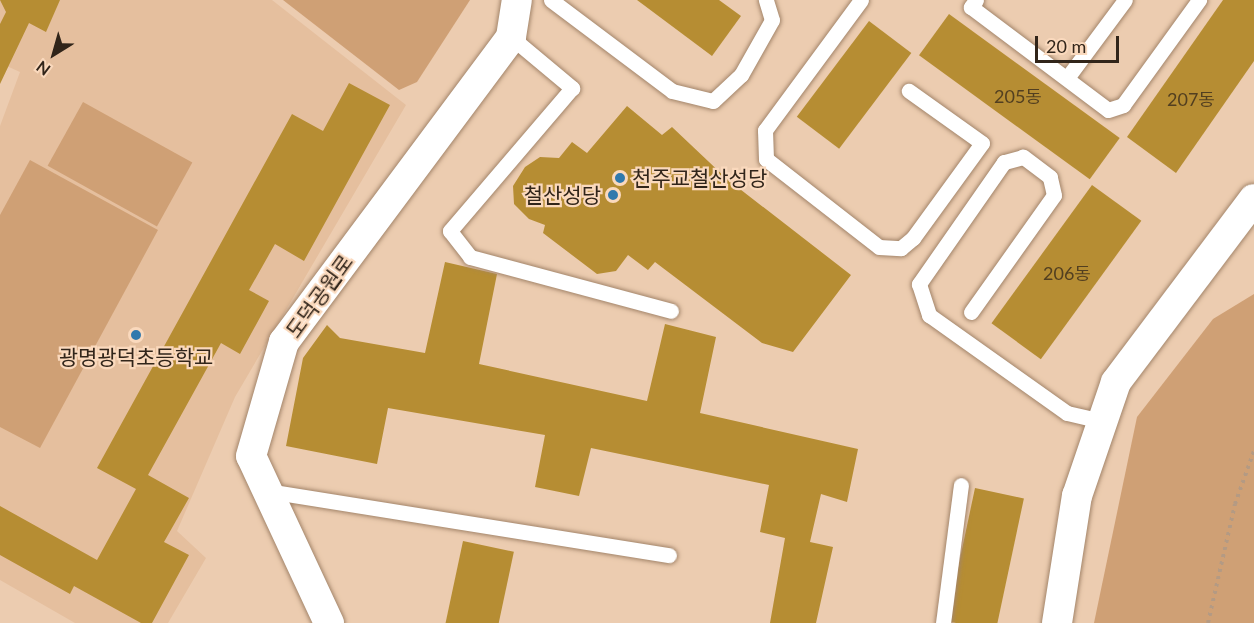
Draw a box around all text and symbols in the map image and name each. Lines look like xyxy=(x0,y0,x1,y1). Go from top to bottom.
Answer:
north arrow xyxy=(24,24,84,84)
scale bar xyxy=(1038,24,1122,62)
text: 20 m xyxy=(1046,35,1086,57)
text: N xyxy=(32,57,54,80)
house number: 205동 xyxy=(994,85,1042,107)
house number: 207동 xyxy=(1167,88,1215,110)
place label: 천주교철산성당 xyxy=(632,165,767,191)
marker: 천주교철산성당 xyxy=(613,171,627,185)
place label: 철산성당 xyxy=(524,182,601,208)
marker: 철산성당 xyxy=(606,188,620,202)
street label: 도덕공원로 xyxy=(280,250,358,342)
house number: 206동 xyxy=(1043,262,1091,284)
marker: 광명광덕초등학교 xyxy=(129,328,143,342)
place label: 광명광덕초등학교 xyxy=(59,344,213,370)

